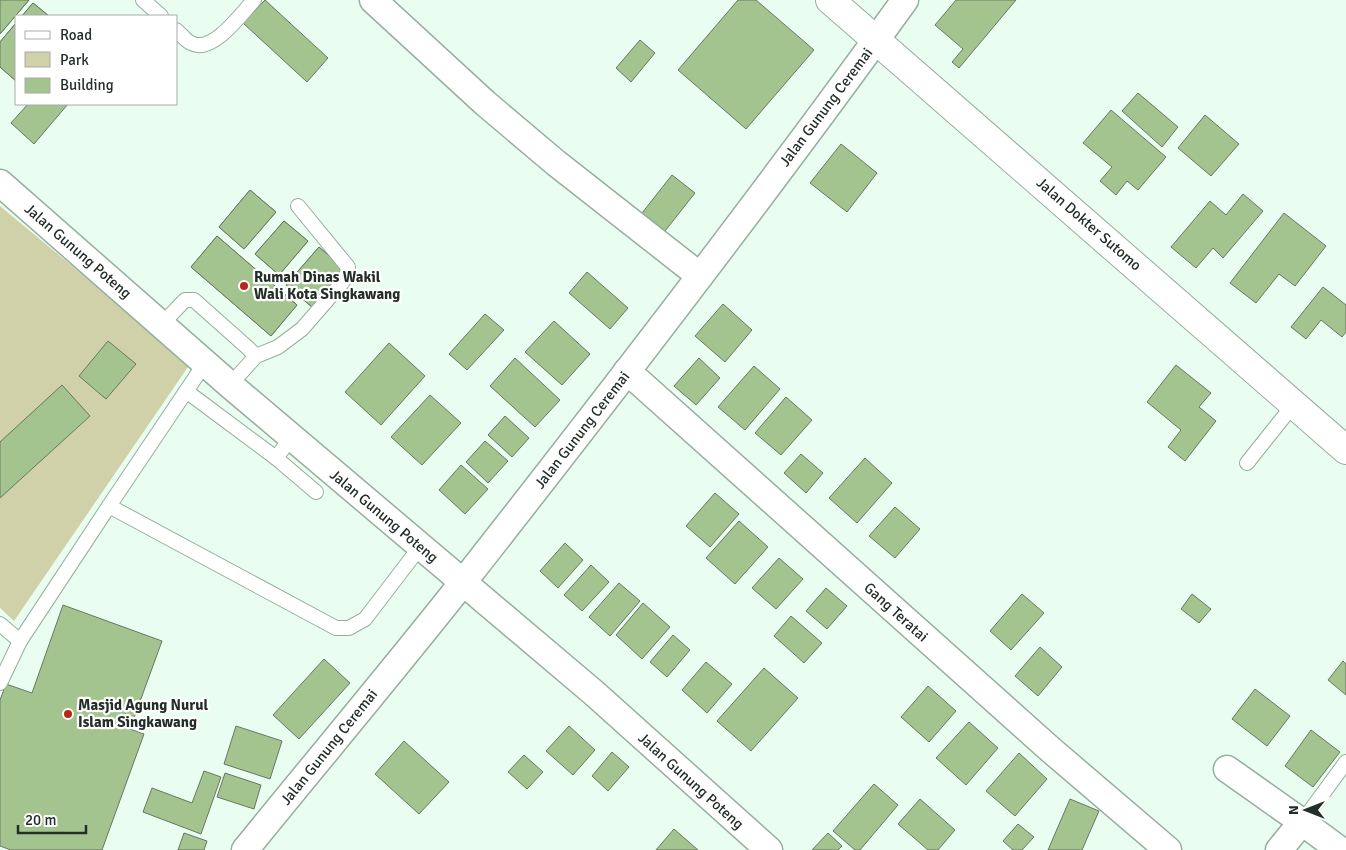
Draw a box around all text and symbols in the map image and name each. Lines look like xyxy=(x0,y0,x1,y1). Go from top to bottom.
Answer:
legend xyxy=(15,15,178,105)
text: Road xyxy=(60,26,92,44)
street label: Jalan Gunung Ceremai xyxy=(775,44,877,170)
text: Park xyxy=(60,51,89,69)
text: Building xyxy=(60,76,114,94)
street label: Jalan Dokter Sutomo xyxy=(1033,174,1145,275)
street label: Jalan Gunung Poteng xyxy=(21,200,135,302)
place label: Rumah Dinas Wakil Wali Kota Singkawang xyxy=(254,268,400,303)
marker: Rumah Dinas Wakil Wali Kota Singkawang xyxy=(238,280,250,292)
street label: Jalan Gunung Ceremai xyxy=(531,368,633,492)
street label: Jalan Gunung Poteng xyxy=(326,466,442,567)
street label: Gang Teratai xyxy=(860,579,932,645)
street label: Jalan Gunung Ceremai xyxy=(277,685,381,809)
place label: Masjid Agung Nurul Islam Singkawang xyxy=(78,696,208,731)
marker: Masjid Agung Nurul Islam Singkawang xyxy=(62,708,74,720)
street label: Jalan Gunung Poteng xyxy=(635,729,747,833)
north arrow xyxy=(1281,785,1331,835)
scale bar xyxy=(18,802,85,834)
text: N xyxy=(1285,805,1302,815)
text: 20 m xyxy=(25,811,56,829)

